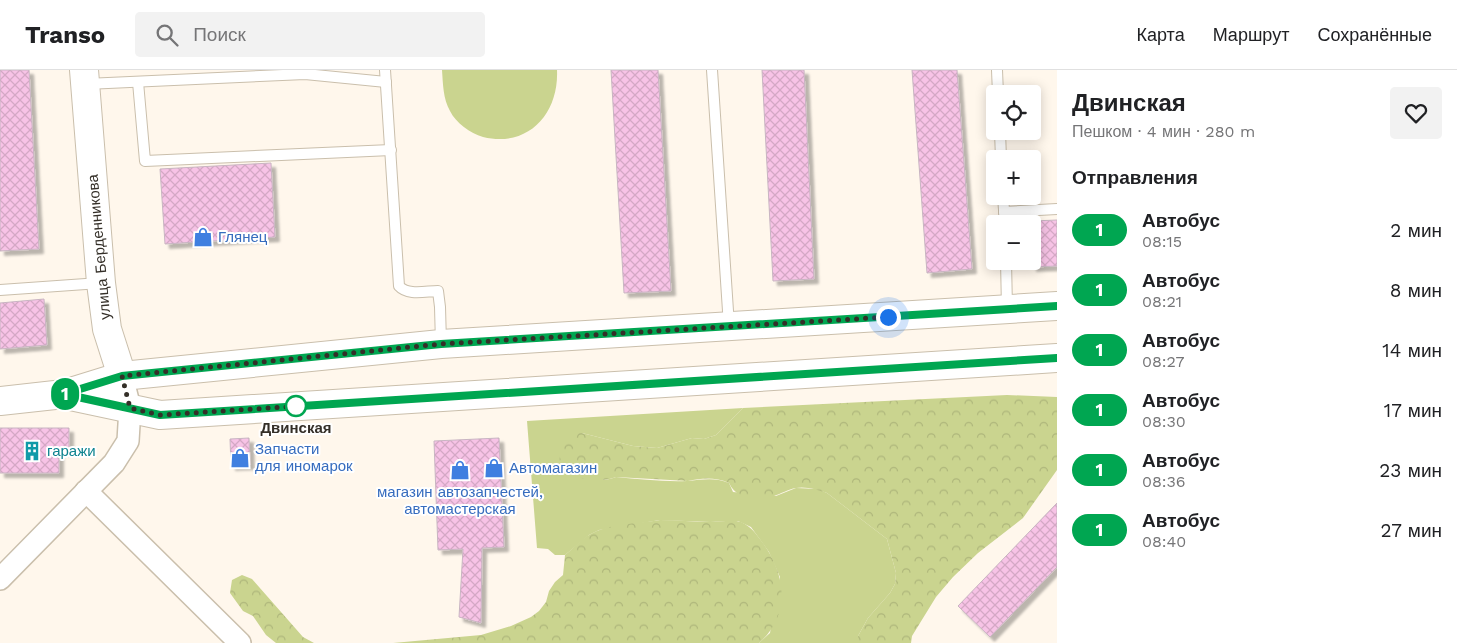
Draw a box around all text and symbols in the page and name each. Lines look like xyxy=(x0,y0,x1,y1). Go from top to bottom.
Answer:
search box xyxy=(135,12,485,57)
text: Transo xyxy=(25,21,105,49)
icon: search xyxy=(153,21,181,49)
text: Поиск xyxy=(193,23,246,46)
text: Карта xyxy=(1137,24,1185,45)
text: Маршрут xyxy=(1213,24,1289,45)
text: Сохранённые xyxy=(1317,24,1432,45)
map controls xyxy=(986,85,1041,270)
button: locate xyxy=(986,85,1041,140)
button: heart xyxy=(1390,87,1442,139)
text: Двинская xyxy=(1072,89,1186,117)
text: Пешком · 4 мин · 280 m xyxy=(1072,122,1255,141)
button: + xyxy=(986,150,1041,205)
text: Отправления xyxy=(1072,166,1198,189)
street label: улица Берденникова xyxy=(84,173,114,320)
text: Автобус xyxy=(1142,209,1220,232)
button: − xyxy=(986,215,1041,270)
text: 1 xyxy=(1096,219,1103,240)
text: 2 мин xyxy=(1390,219,1442,242)
shop icon: Глянец xyxy=(192,226,214,248)
place label: Глянец xyxy=(218,228,268,246)
text: 08:15 xyxy=(1142,232,1182,251)
text: Автобус xyxy=(1142,269,1220,292)
text: 1 xyxy=(1096,279,1103,300)
text: 8 мин xyxy=(1390,279,1442,302)
text: 08:21 xyxy=(1142,292,1182,311)
your location xyxy=(876,305,901,330)
text: Автобус xyxy=(1142,329,1220,352)
text: 1 xyxy=(1096,339,1103,360)
text: 14 мин xyxy=(1382,339,1442,362)
text: 08:27 xyxy=(1142,352,1185,371)
line badge: 1 xyxy=(49,378,81,410)
text: 1 xyxy=(61,383,69,404)
text: Автобус xyxy=(1142,389,1220,412)
marker: Двинская xyxy=(285,395,307,417)
text: 1 xyxy=(1096,399,1103,420)
text: 17 мин xyxy=(1384,399,1442,422)
text: 08:30 xyxy=(1142,412,1186,431)
place label: Двинская xyxy=(260,419,332,437)
building icon: гаражи xyxy=(21,440,43,462)
place label: Запчасти для иномарок xyxy=(255,440,353,475)
place label: гаражи xyxy=(47,442,96,460)
shop icon: Запчасти для иномарок xyxy=(229,447,251,469)
text: Автобус xyxy=(1142,449,1220,472)
shop icon: Автомагазин xyxy=(483,457,505,479)
shop icon: магазин автозапчестей, автомастерская xyxy=(449,459,471,481)
place label: Автомагазин xyxy=(509,459,597,477)
text: 1 xyxy=(1096,459,1103,480)
text: 23 мин xyxy=(1379,459,1442,482)
text: 08:36 xyxy=(1142,472,1186,491)
place label: магазин автозапчестей, автомастерская xyxy=(377,483,543,518)
text: Автобус xyxy=(1142,509,1220,532)
text: 1 xyxy=(1096,519,1103,540)
text: 27 мин xyxy=(1381,519,1442,542)
text: 08:40 xyxy=(1142,532,1186,551)

